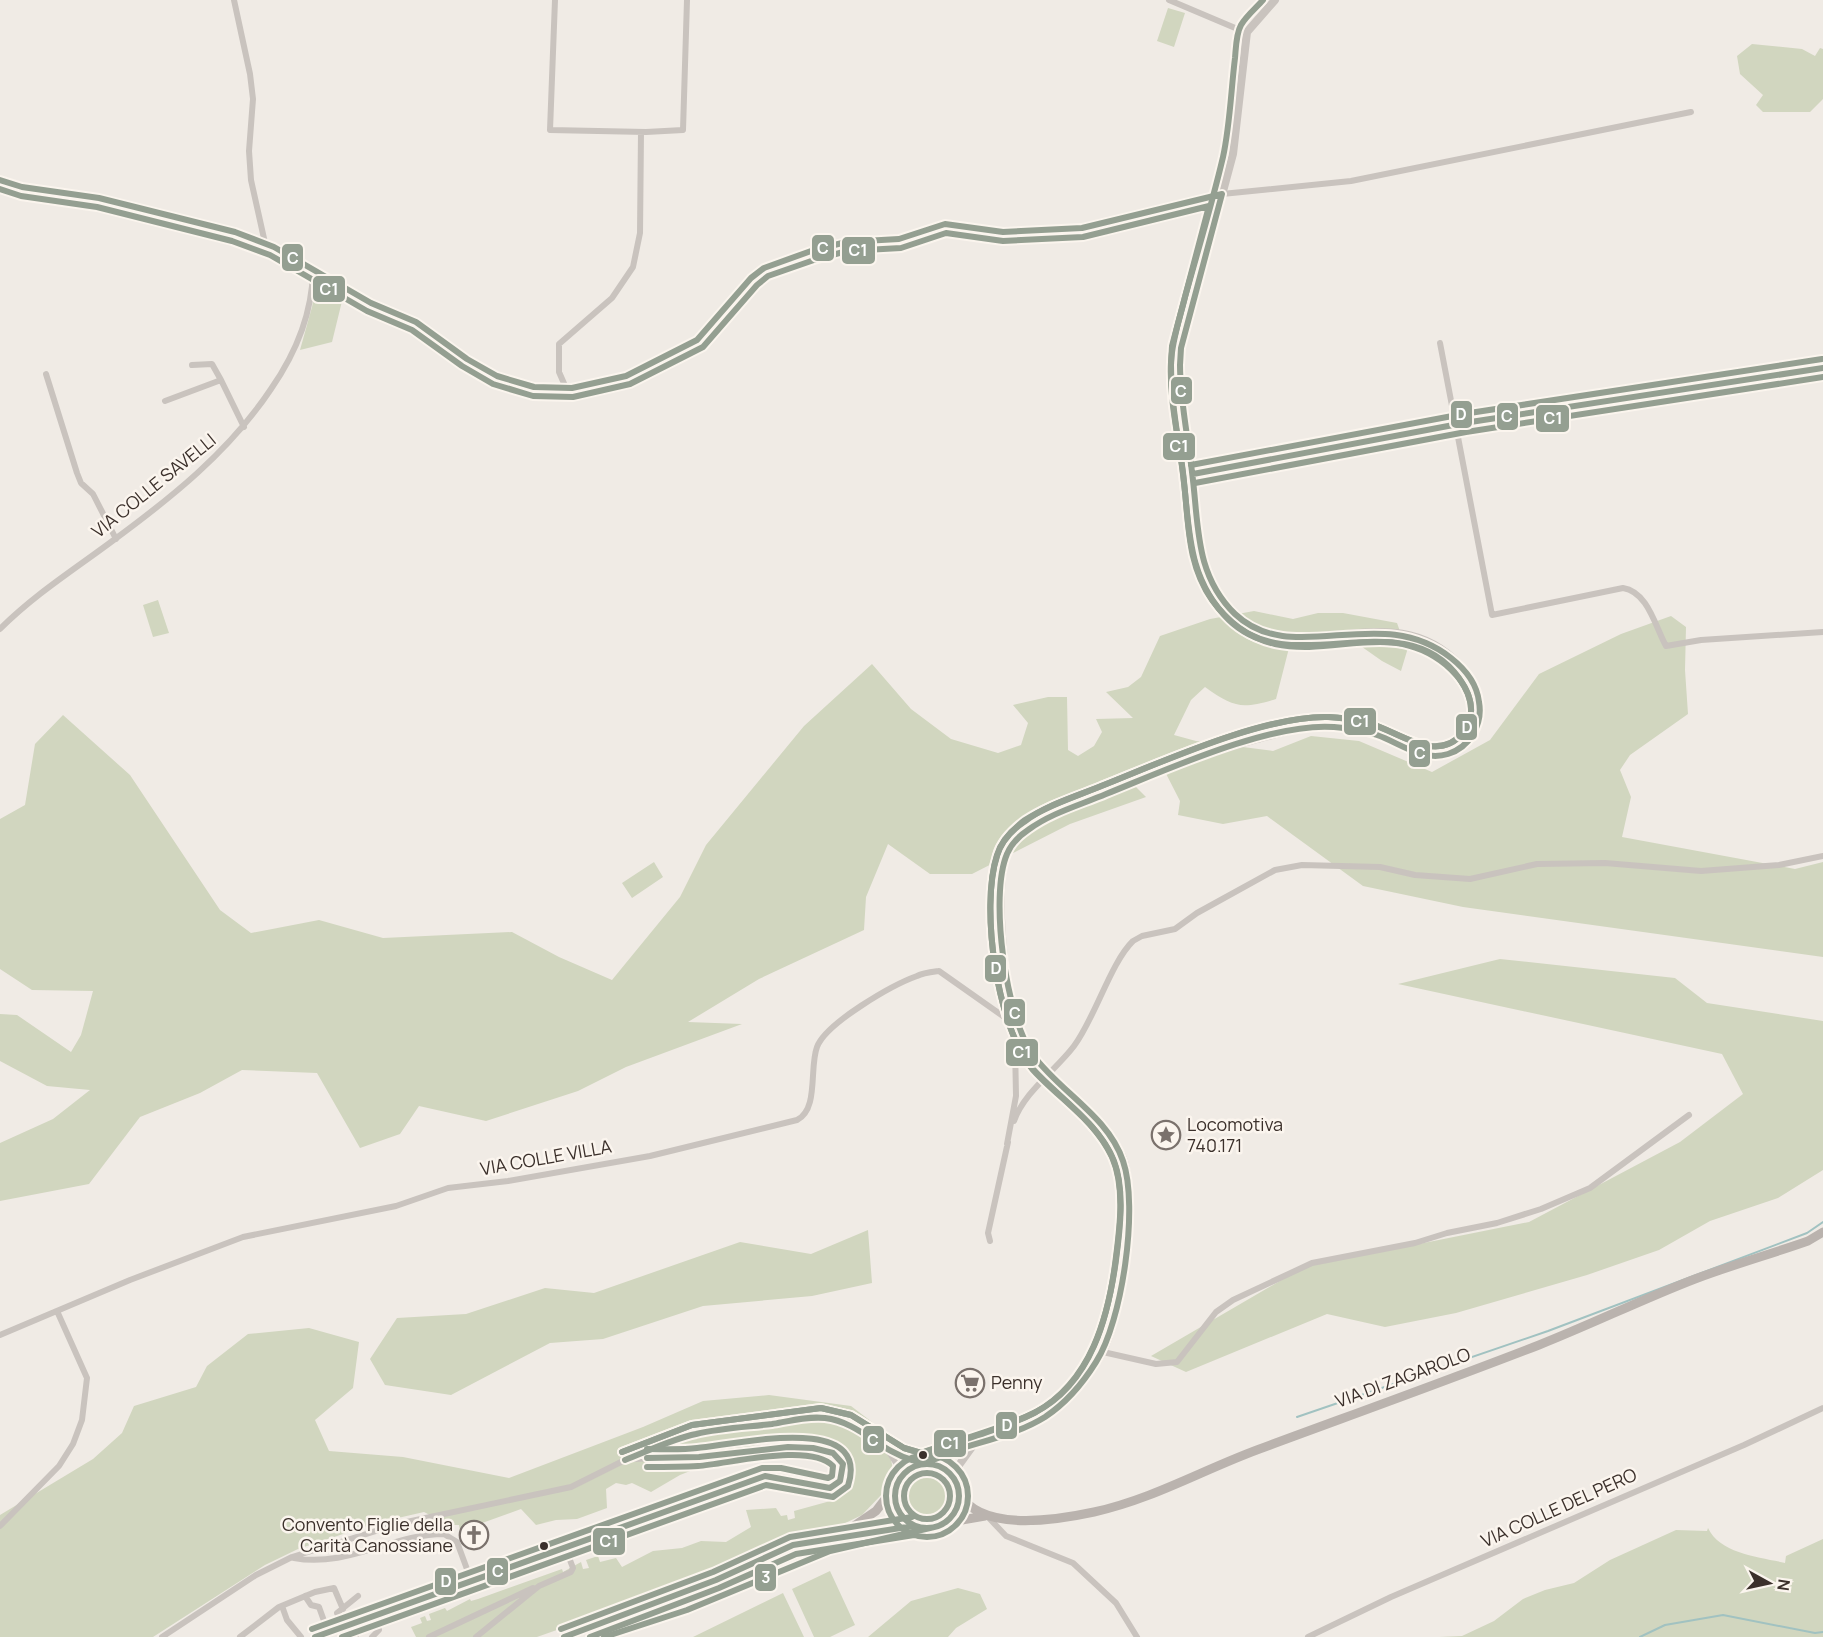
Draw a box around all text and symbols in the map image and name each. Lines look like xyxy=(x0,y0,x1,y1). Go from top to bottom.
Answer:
line badge: C xyxy=(811,234,835,262)
line badge: C1 xyxy=(841,236,876,265)
text: C xyxy=(817,237,829,259)
text: C1 xyxy=(849,239,867,261)
line badge: C xyxy=(281,243,304,272)
text: C xyxy=(287,247,299,269)
line badge: C1 xyxy=(312,275,346,303)
text: C1 xyxy=(320,278,338,300)
line badge: C xyxy=(1170,376,1193,405)
text: C xyxy=(1175,380,1187,402)
line badge: D xyxy=(1450,400,1473,429)
line badge: C xyxy=(1496,402,1519,431)
text: D xyxy=(1455,403,1467,425)
line badge: C1 xyxy=(1535,404,1570,433)
text: C xyxy=(1501,405,1513,427)
text: C1 xyxy=(1544,407,1562,429)
street label: VIA COLLE SAVELLI xyxy=(86,428,220,543)
line badge: C1 xyxy=(1162,432,1196,461)
text: C1 xyxy=(1170,435,1188,457)
line badge: C1 xyxy=(1343,707,1377,736)
text: C1 xyxy=(1351,710,1369,732)
line badge: D xyxy=(1455,713,1478,741)
text: D xyxy=(1461,716,1473,738)
line badge: C xyxy=(1408,739,1431,768)
text: C xyxy=(1414,742,1426,764)
line badge: D xyxy=(984,954,1007,983)
text: D xyxy=(990,957,1002,979)
line badge: C xyxy=(1003,998,1026,1027)
text: C xyxy=(1009,1002,1021,1024)
line badge: C1 xyxy=(1005,1038,1039,1067)
text: C1 xyxy=(1013,1041,1031,1063)
place label: Locomotiva 740.171 xyxy=(1187,1112,1283,1157)
place icon: Locomotiva 740.171 xyxy=(1150,1119,1182,1151)
street label: VIA COLLE VILLA xyxy=(478,1134,614,1180)
street label: VIA DI ZAGAROLO xyxy=(1332,1341,1473,1413)
supermarket icon: Penny xyxy=(954,1367,986,1399)
place label: Penny xyxy=(991,1370,1043,1394)
line badge: D xyxy=(995,1411,1018,1440)
text: D xyxy=(1001,1414,1013,1436)
line badge: C xyxy=(862,1425,885,1454)
text: C xyxy=(867,1429,879,1451)
line badge: C1 xyxy=(933,1429,967,1458)
text: C1 xyxy=(941,1432,959,1454)
unlabelled marker xyxy=(917,1449,929,1461)
street label: VIA COLLE DEL PERO xyxy=(1477,1462,1640,1552)
place label: Convento Figlie della Carità Canossiane xyxy=(282,1512,453,1557)
church icon: Convento Figlie della Carità Canossiane xyxy=(458,1519,490,1551)
line badge: C1 xyxy=(592,1527,626,1556)
text: C1 xyxy=(600,1530,618,1552)
unlabelled marker xyxy=(538,1540,550,1552)
north arrow xyxy=(1739,1553,1799,1613)
line badge: C xyxy=(486,1557,509,1586)
text: C xyxy=(492,1560,504,1582)
line badge: 3 xyxy=(754,1563,777,1592)
text: 3 xyxy=(761,1566,771,1588)
line badge: D xyxy=(434,1567,457,1596)
text: D xyxy=(440,1570,452,1592)
text: N xyxy=(1772,1578,1796,1592)

